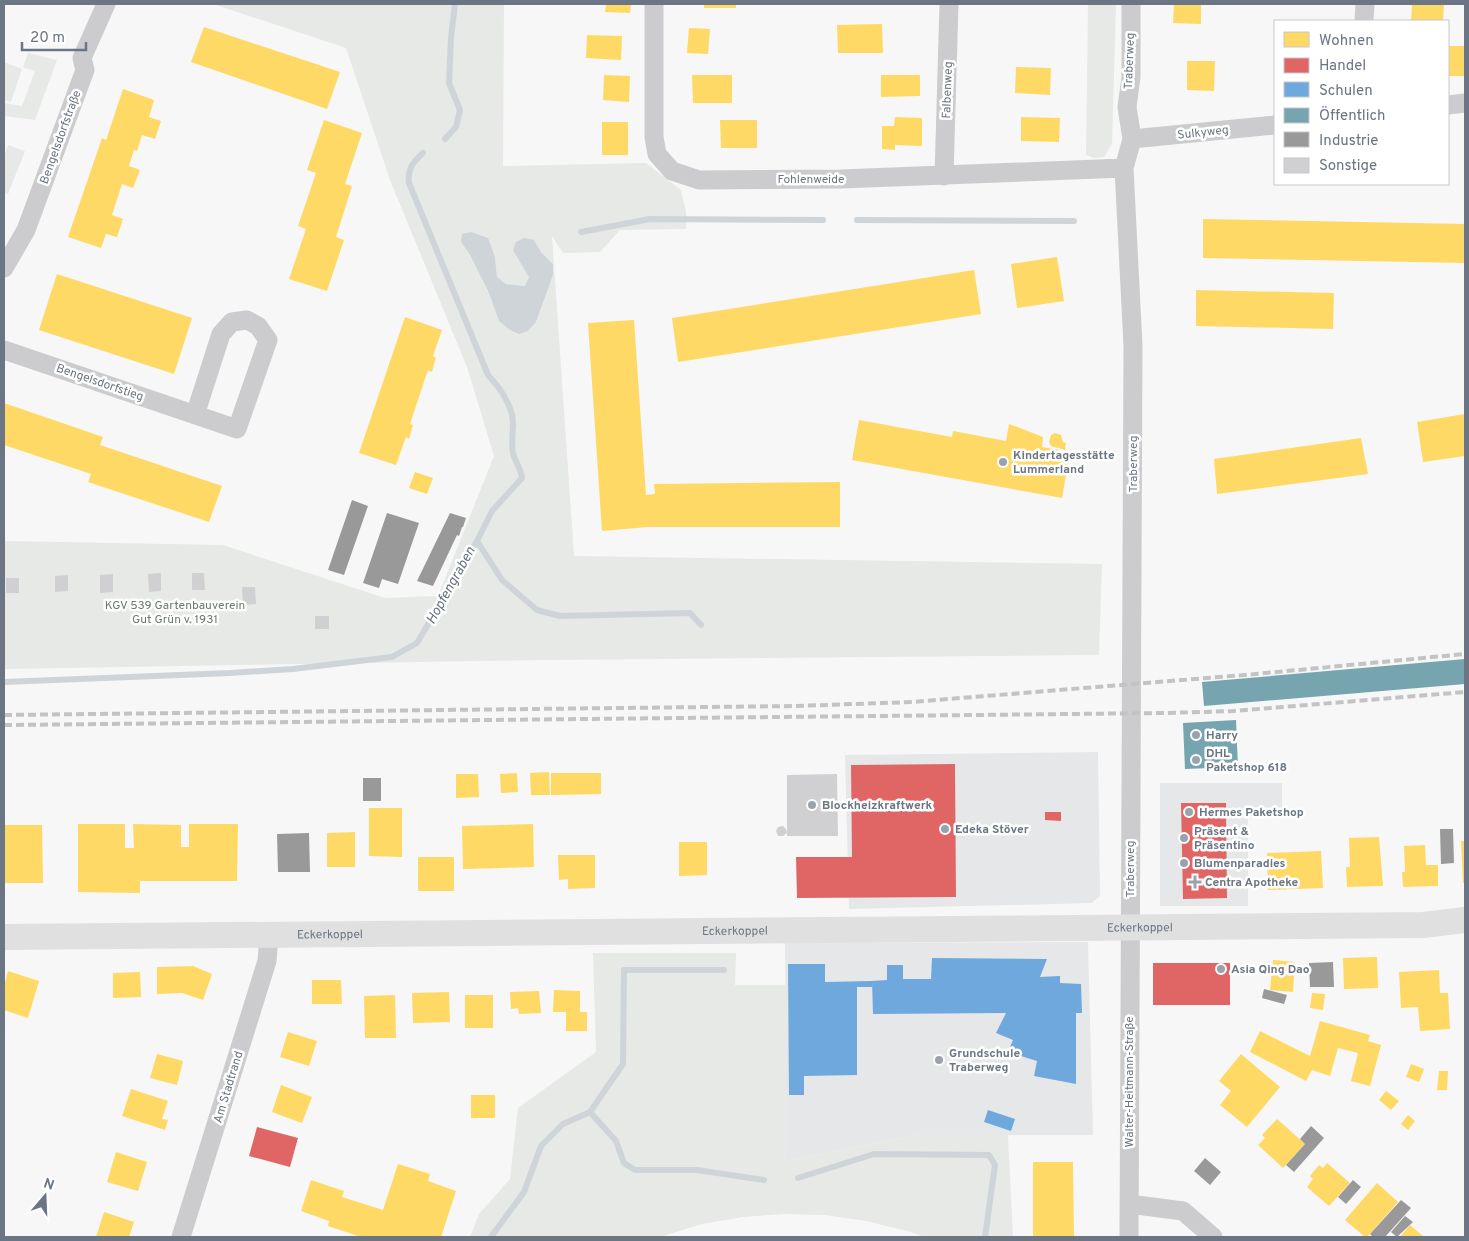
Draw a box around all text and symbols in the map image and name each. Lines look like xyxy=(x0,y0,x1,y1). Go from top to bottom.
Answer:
scale bar xyxy=(22,20,86,52)
legend xyxy=(1274,20,1449,185)
text: 20 m xyxy=(30,29,65,48)
street label: Traberweg xyxy=(1121,32,1139,90)
text: Wohnen xyxy=(1319,32,1374,51)
text: Handel xyxy=(1319,57,1366,76)
street label: Falbenweg xyxy=(939,61,957,119)
text: Schulen xyxy=(1319,82,1373,101)
street label: Bengelsdorfstraße xyxy=(37,88,85,186)
text: Öffentlich xyxy=(1319,106,1386,126)
street label: Sulkyweg xyxy=(1177,122,1230,144)
text: Industrie xyxy=(1319,132,1378,151)
text: Sonstige xyxy=(1319,157,1377,176)
street label: Fohlenweide xyxy=(778,172,844,188)
street label: Bengelsdorfstieg xyxy=(54,360,145,405)
street label: Traberweg xyxy=(1126,436,1142,492)
place label: Kindertagesstätte Lummerland xyxy=(1013,448,1115,478)
marker: Kindertagesstätte Lummerland xyxy=(997,456,1009,468)
water label: Hopfengraben xyxy=(423,544,480,627)
park label: KGV 539 Gartenbauverein Gut Grün v. 1931 xyxy=(105,598,245,628)
place label: Harry xyxy=(1206,728,1238,744)
marker: Harry xyxy=(1190,729,1202,741)
place label: DHL Paketshop 618 xyxy=(1206,746,1287,776)
marker: DHL Paketshop 618 xyxy=(1190,754,1202,766)
place label: Blockheizkraftwerk xyxy=(822,798,933,814)
marker: Blockheizkraftwerk xyxy=(806,799,818,811)
place label: Hermes Paketshop xyxy=(1199,805,1304,821)
marker: Hermes Paketshop xyxy=(1183,806,1195,818)
place label: Edeka Stöver xyxy=(955,822,1029,838)
marker: Edeka Stöver xyxy=(939,823,951,835)
place label: Präsent & Präsentino xyxy=(1194,824,1255,854)
marker: Präsent & Präsentino xyxy=(1178,832,1190,844)
street label: Traberweg xyxy=(1123,841,1139,897)
place label: Blumenparadies xyxy=(1194,856,1286,872)
marker: Blumenparadies xyxy=(1178,857,1190,869)
place label: Centra Apotheke xyxy=(1205,875,1299,891)
marker: Centra Apotheke xyxy=(1189,876,1201,888)
street label: Eckerkoppel xyxy=(1107,920,1173,937)
street label: Eckerkoppel xyxy=(702,924,768,940)
street label: Eckerkoppel xyxy=(297,927,363,944)
place label: Asia Qing Dao xyxy=(1231,962,1310,978)
marker: Asia Qing Dao xyxy=(1215,963,1227,975)
street label: Walter-Heitmann-Straße xyxy=(1122,1016,1138,1148)
place label: Grundschule Traberweg xyxy=(949,1046,1020,1076)
street label: Am Stadtrand xyxy=(210,1049,247,1125)
marker: Grundschule Traberweg xyxy=(933,1054,945,1066)
north arrow xyxy=(20,1171,70,1221)
text: N xyxy=(41,1175,56,1195)

